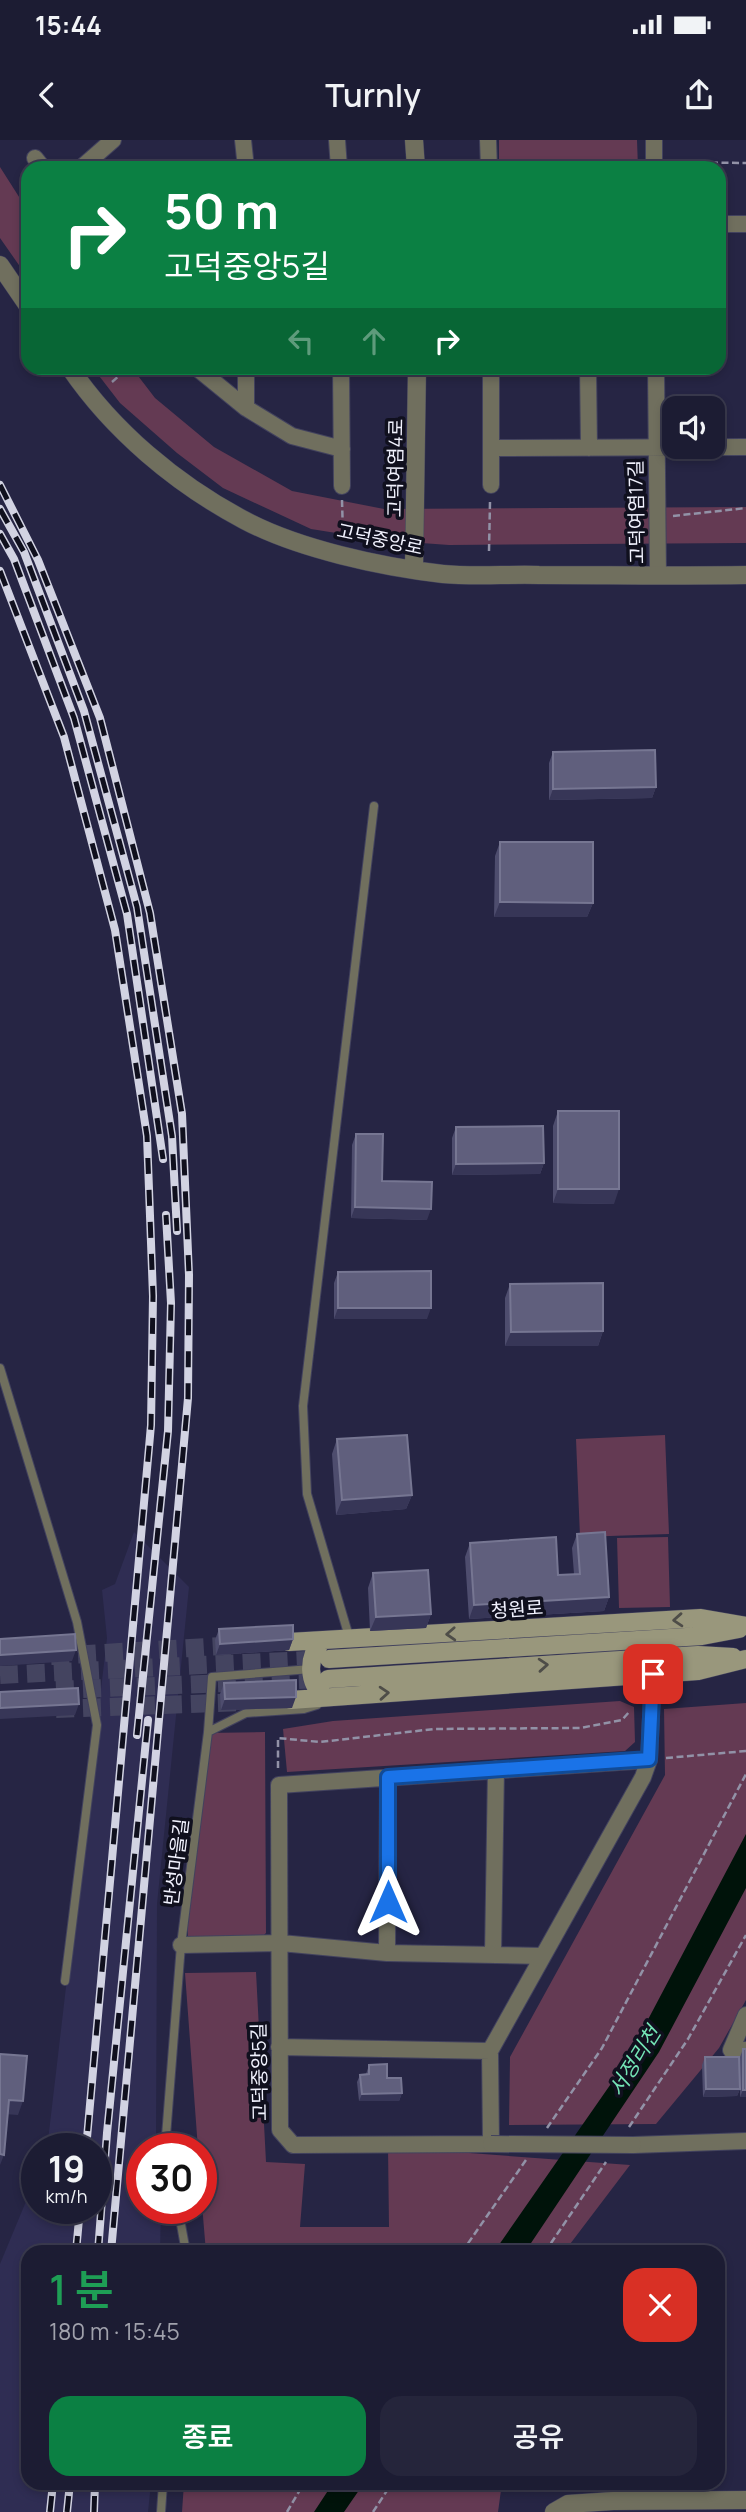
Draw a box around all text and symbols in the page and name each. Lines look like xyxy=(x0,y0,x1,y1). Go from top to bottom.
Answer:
text: 15:44 xyxy=(35,7,102,43)
text: Turnly xyxy=(325,73,421,117)
icon: back xyxy=(28,76,66,114)
icon: share xyxy=(680,76,718,114)
text: 50 m xyxy=(164,177,279,244)
icon: right xyxy=(49,189,140,280)
text: 고덕중앙5길 xyxy=(164,244,330,288)
icon: left xyxy=(282,322,320,360)
icon: ahead xyxy=(355,322,393,360)
icon: right xyxy=(428,322,466,360)
map controls xyxy=(662,396,725,459)
button: sound xyxy=(662,396,725,459)
street label: 고덕여염4로 xyxy=(381,418,409,518)
street label: 고덕여염17길 xyxy=(622,460,650,564)
street label: 고덕중앙로 xyxy=(335,517,425,561)
street label: 청원로 xyxy=(490,1594,544,1624)
one-way arrow xyxy=(673,1612,684,1627)
one-way arrow xyxy=(446,1626,457,1641)
pin xyxy=(623,1644,683,1704)
icon: arrive xyxy=(634,1655,672,1693)
one-way arrow xyxy=(537,1658,548,1673)
one-way arrow xyxy=(378,1686,389,1701)
street label: 반성마을길 xyxy=(158,1817,194,1907)
position arrow xyxy=(351,1865,425,1939)
water label: 서정리천 xyxy=(602,2019,668,2101)
street label: 고덕중앙5길 xyxy=(245,2023,273,2121)
speed limit sign: 30 xyxy=(126,2133,217,2224)
text: 19 xyxy=(48,2145,85,2193)
text: km/h xyxy=(46,2184,87,2208)
text: 1 분 xyxy=(49,2260,114,2318)
button: close xyxy=(623,2268,697,2342)
text: 180 m · 15:45 xyxy=(49,2315,180,2347)
button: 종료 xyxy=(49,2396,366,2476)
button: 공유 xyxy=(380,2396,697,2476)

